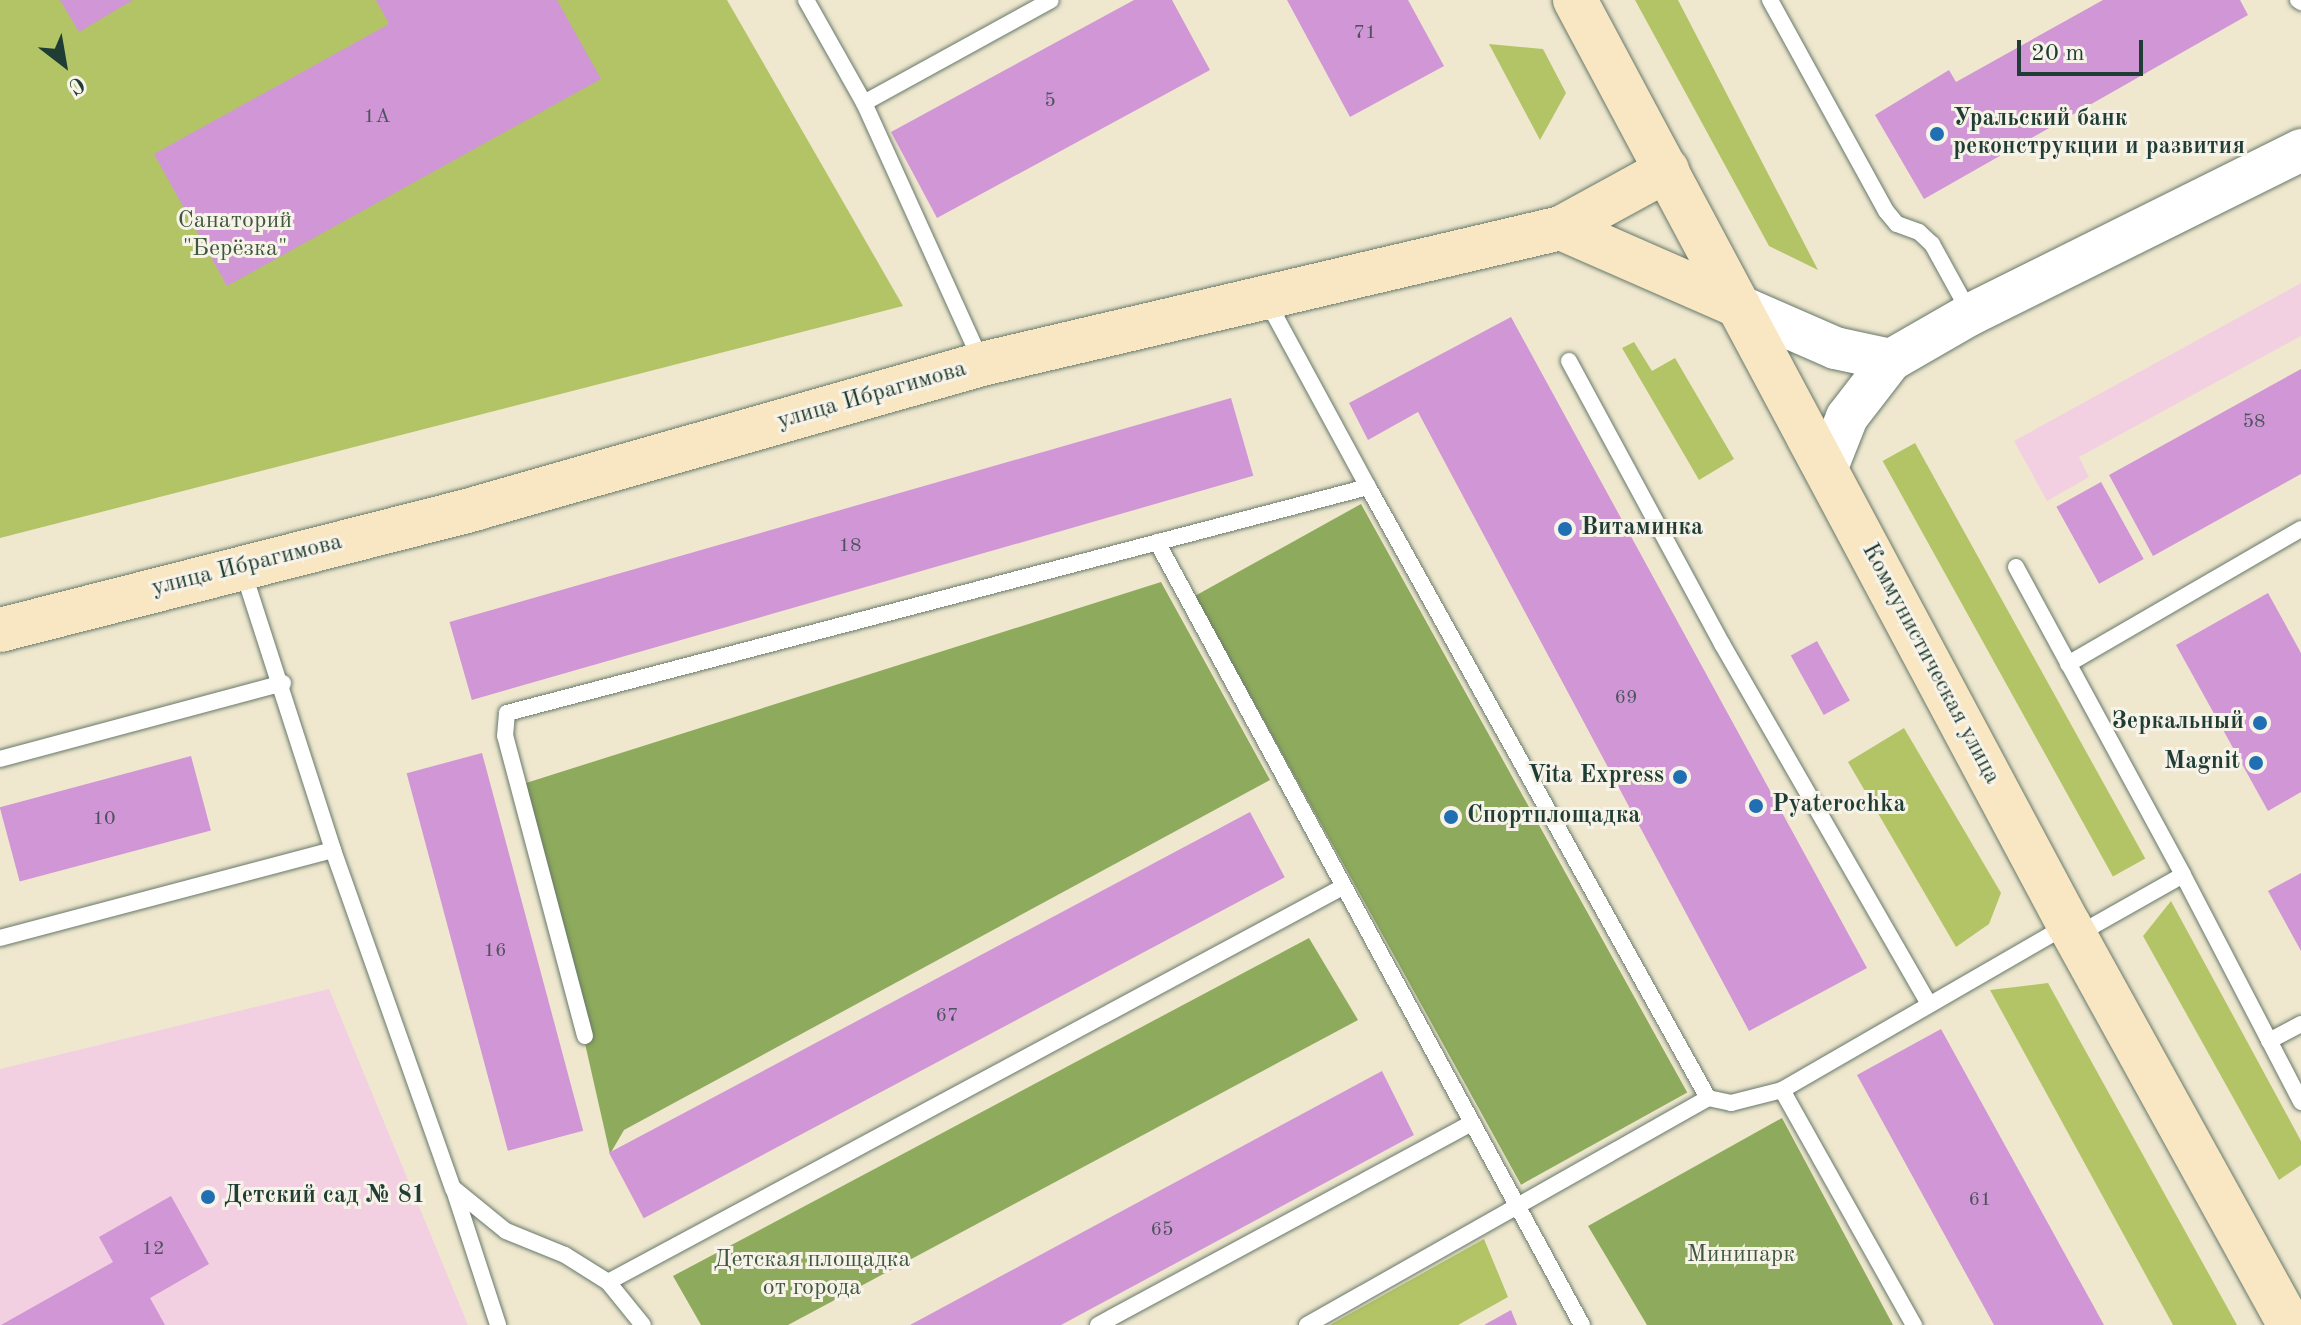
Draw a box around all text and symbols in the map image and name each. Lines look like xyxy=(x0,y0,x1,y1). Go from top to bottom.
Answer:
house number: 71 xyxy=(1353,21,1377,45)
north arrow xyxy=(24,24,104,104)
scale bar xyxy=(2021,24,2147,74)
text: 20 m xyxy=(2031,42,2085,66)
text: С xyxy=(64,71,88,98)
house number: 5 xyxy=(1044,89,1056,113)
house number: 1А xyxy=(364,105,390,129)
place label: Уральский банк реконструкции и развития xyxy=(1953,106,2245,162)
marker: Уральский банк реконструкции и развития xyxy=(1928,125,1946,143)
park label: Санаторий "Берёзка" xyxy=(178,208,292,264)
street label: улица Ибрагимова xyxy=(774,355,970,437)
house number: 58 xyxy=(2242,410,2266,434)
place label: Витаминка xyxy=(1581,515,1703,543)
marker: Витаминка xyxy=(1556,520,1574,538)
street label: улица Ибрагимова xyxy=(149,528,345,604)
house number: 18 xyxy=(838,534,862,558)
street label: Коммунистическая улица xyxy=(1854,539,2006,789)
house number: 69 xyxy=(1614,686,1638,710)
place label: Зеркальный xyxy=(2112,709,2244,737)
marker: Зеркальный xyxy=(2251,714,2269,732)
place label: Magnit xyxy=(2164,749,2240,777)
marker: Magnit xyxy=(2247,754,2265,772)
place label: Vita Express xyxy=(1528,763,1664,791)
marker: Vita Express xyxy=(1671,768,1689,786)
place label: Pyaterochka xyxy=(1772,792,1906,820)
marker: Pyaterochka xyxy=(1747,797,1765,815)
place label: Спортплощадка xyxy=(1467,803,1641,831)
house number: 10 xyxy=(92,807,116,831)
marker: Спортплощадка xyxy=(1442,808,1460,826)
house number: 16 xyxy=(483,939,507,963)
house number: 67 xyxy=(935,1004,959,1028)
place label: Детский сад № 81 xyxy=(224,1183,426,1211)
marker: Детский сад № 81 xyxy=(199,1188,217,1206)
house number: 61 xyxy=(1968,1188,1992,1212)
house number: 65 xyxy=(1150,1218,1174,1242)
house number: 12 xyxy=(141,1237,165,1261)
park label: Минипарк xyxy=(1687,1242,1795,1270)
park label: Детская площадка от города xyxy=(714,1247,910,1303)

